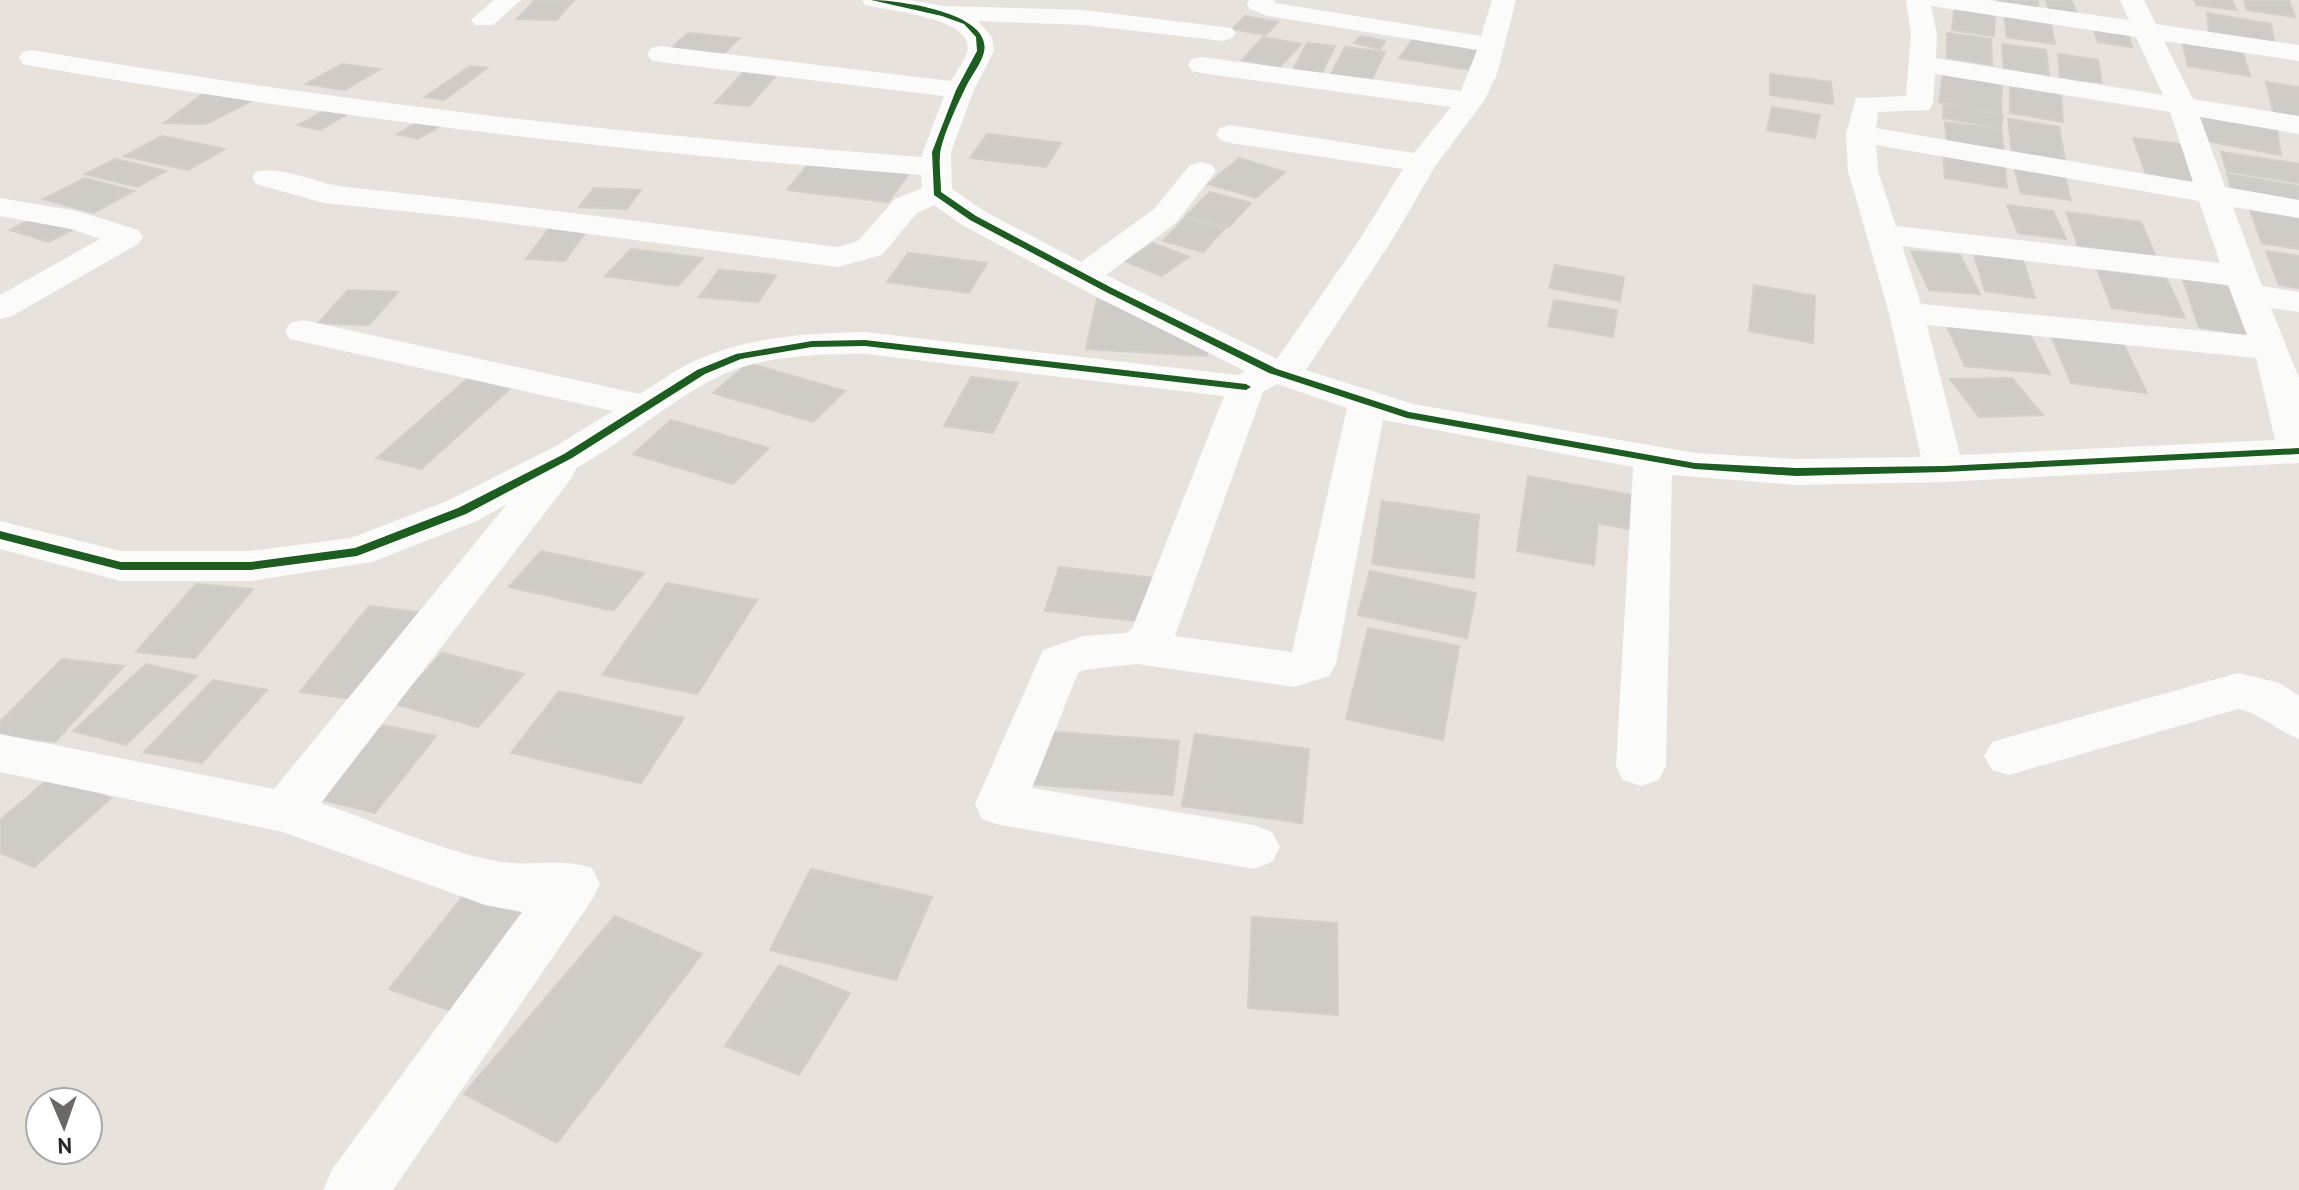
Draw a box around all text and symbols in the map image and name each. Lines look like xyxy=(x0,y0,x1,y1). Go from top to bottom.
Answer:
north arrow xyxy=(24,1086,104,1166)
text: N xyxy=(57,1132,72,1160)

